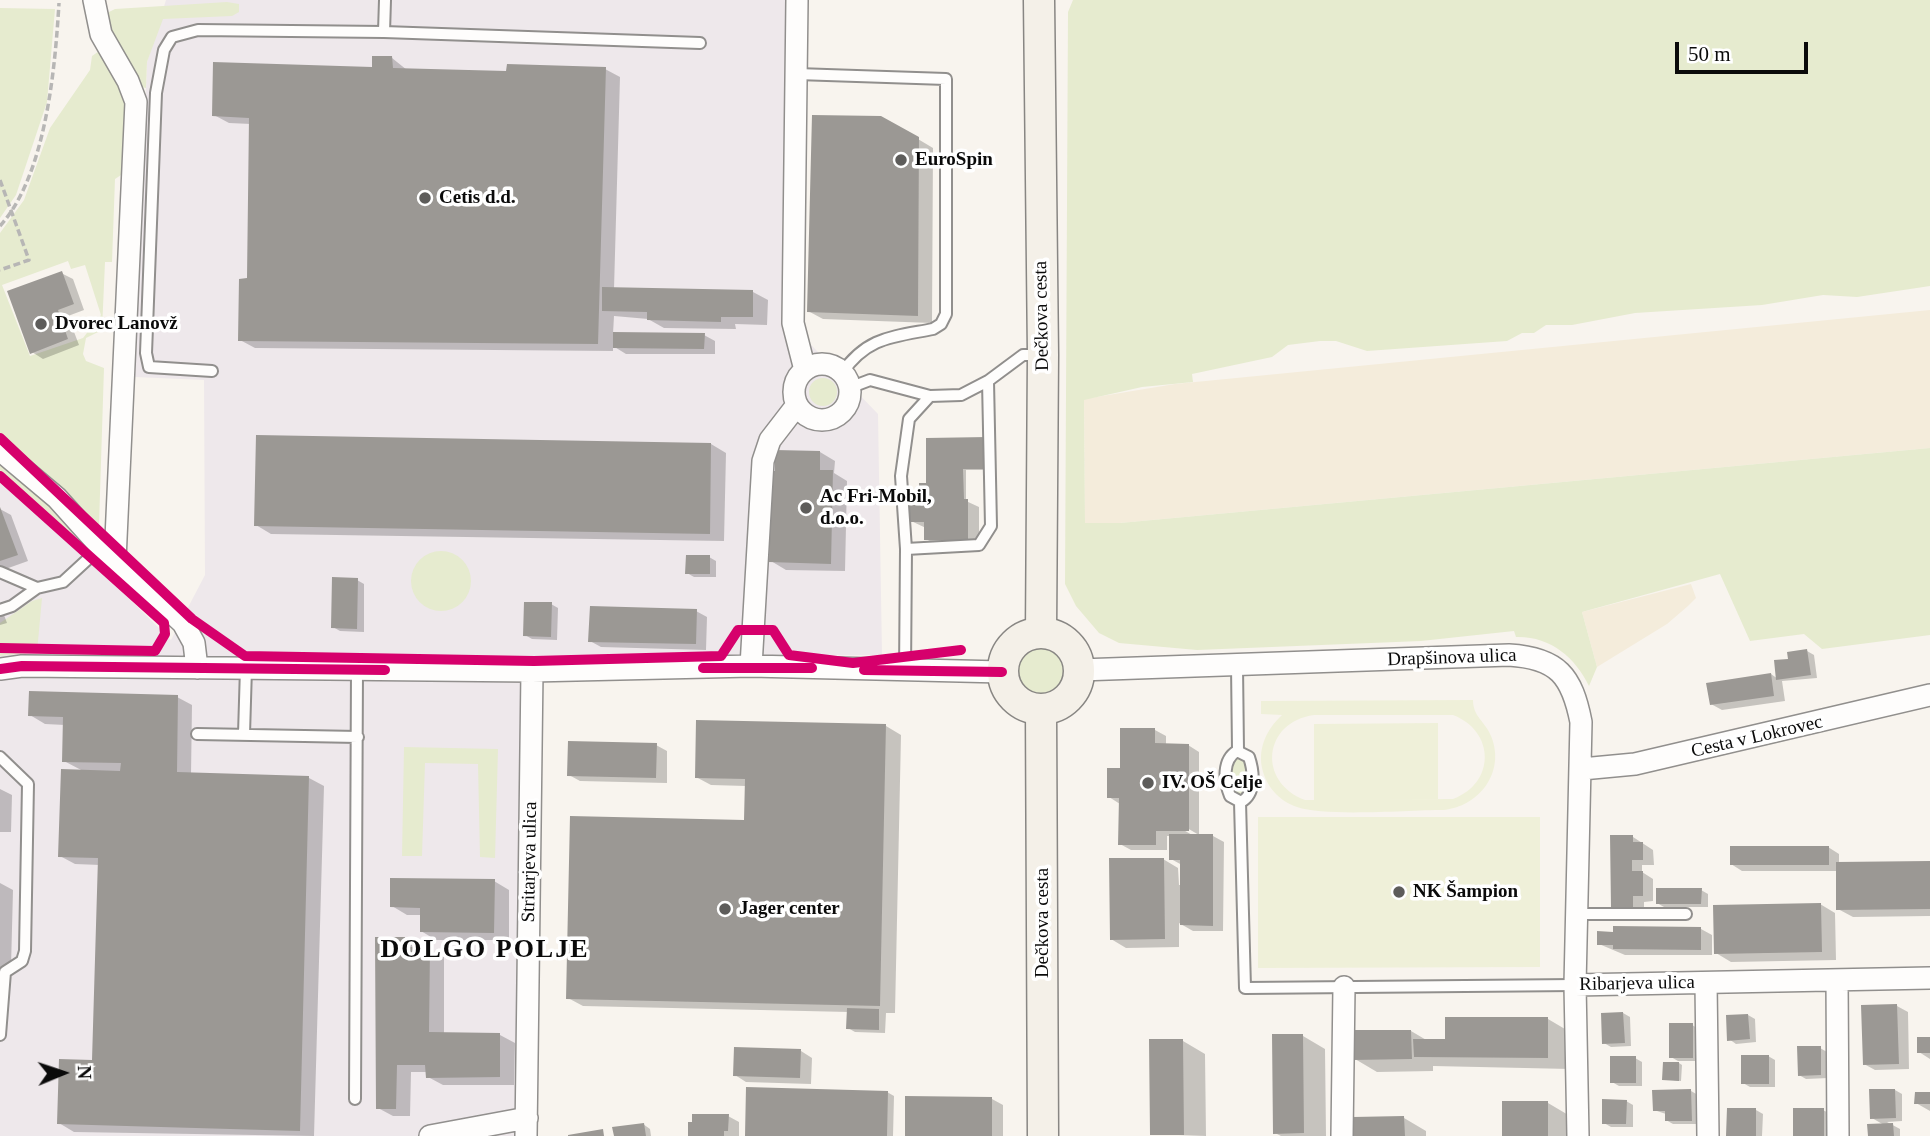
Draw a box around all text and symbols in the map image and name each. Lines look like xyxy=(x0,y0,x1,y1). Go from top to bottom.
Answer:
scale bar xyxy=(1678,28,1811,72)
text: 50 m xyxy=(1688,42,1731,66)
place label: EuroSpin xyxy=(915,149,993,171)
marker: EuroSpin xyxy=(893,152,909,168)
place label: Cetis d.d. xyxy=(439,187,516,209)
marker: Cetis d.d. xyxy=(417,190,433,206)
street label: Dečkova cesta xyxy=(1030,261,1054,371)
place label: Dvorec Lanovž xyxy=(55,313,178,335)
marker: Dvorec Lanovž xyxy=(33,316,49,332)
place label: Ac Fri-Mobil, d.o.o. xyxy=(820,486,932,530)
marker: Ac Fri-Mobil, d.o.o. xyxy=(798,500,814,516)
street label: Drapšinova ulica xyxy=(1387,644,1517,672)
street label: Cesta v Lokrovec xyxy=(1689,711,1825,763)
place label: IV. OŠ Celje xyxy=(1162,772,1262,794)
marker: IV. OŠ Celje xyxy=(1140,775,1156,791)
street label: Stritarjeva ulica xyxy=(518,801,542,923)
street label: Dečkova cesta xyxy=(1032,868,1054,978)
place label: NK Šampion xyxy=(1413,881,1518,903)
marker: NK Šampion xyxy=(1391,884,1407,900)
place label: Jager center xyxy=(739,898,840,920)
marker: Jager center xyxy=(717,901,733,917)
district label: DOLGO POLJE xyxy=(382,934,588,966)
street label: Ribarjeva ulica xyxy=(1579,972,1695,996)
north arrow xyxy=(28,1038,98,1108)
text: N xyxy=(74,1065,95,1079)

